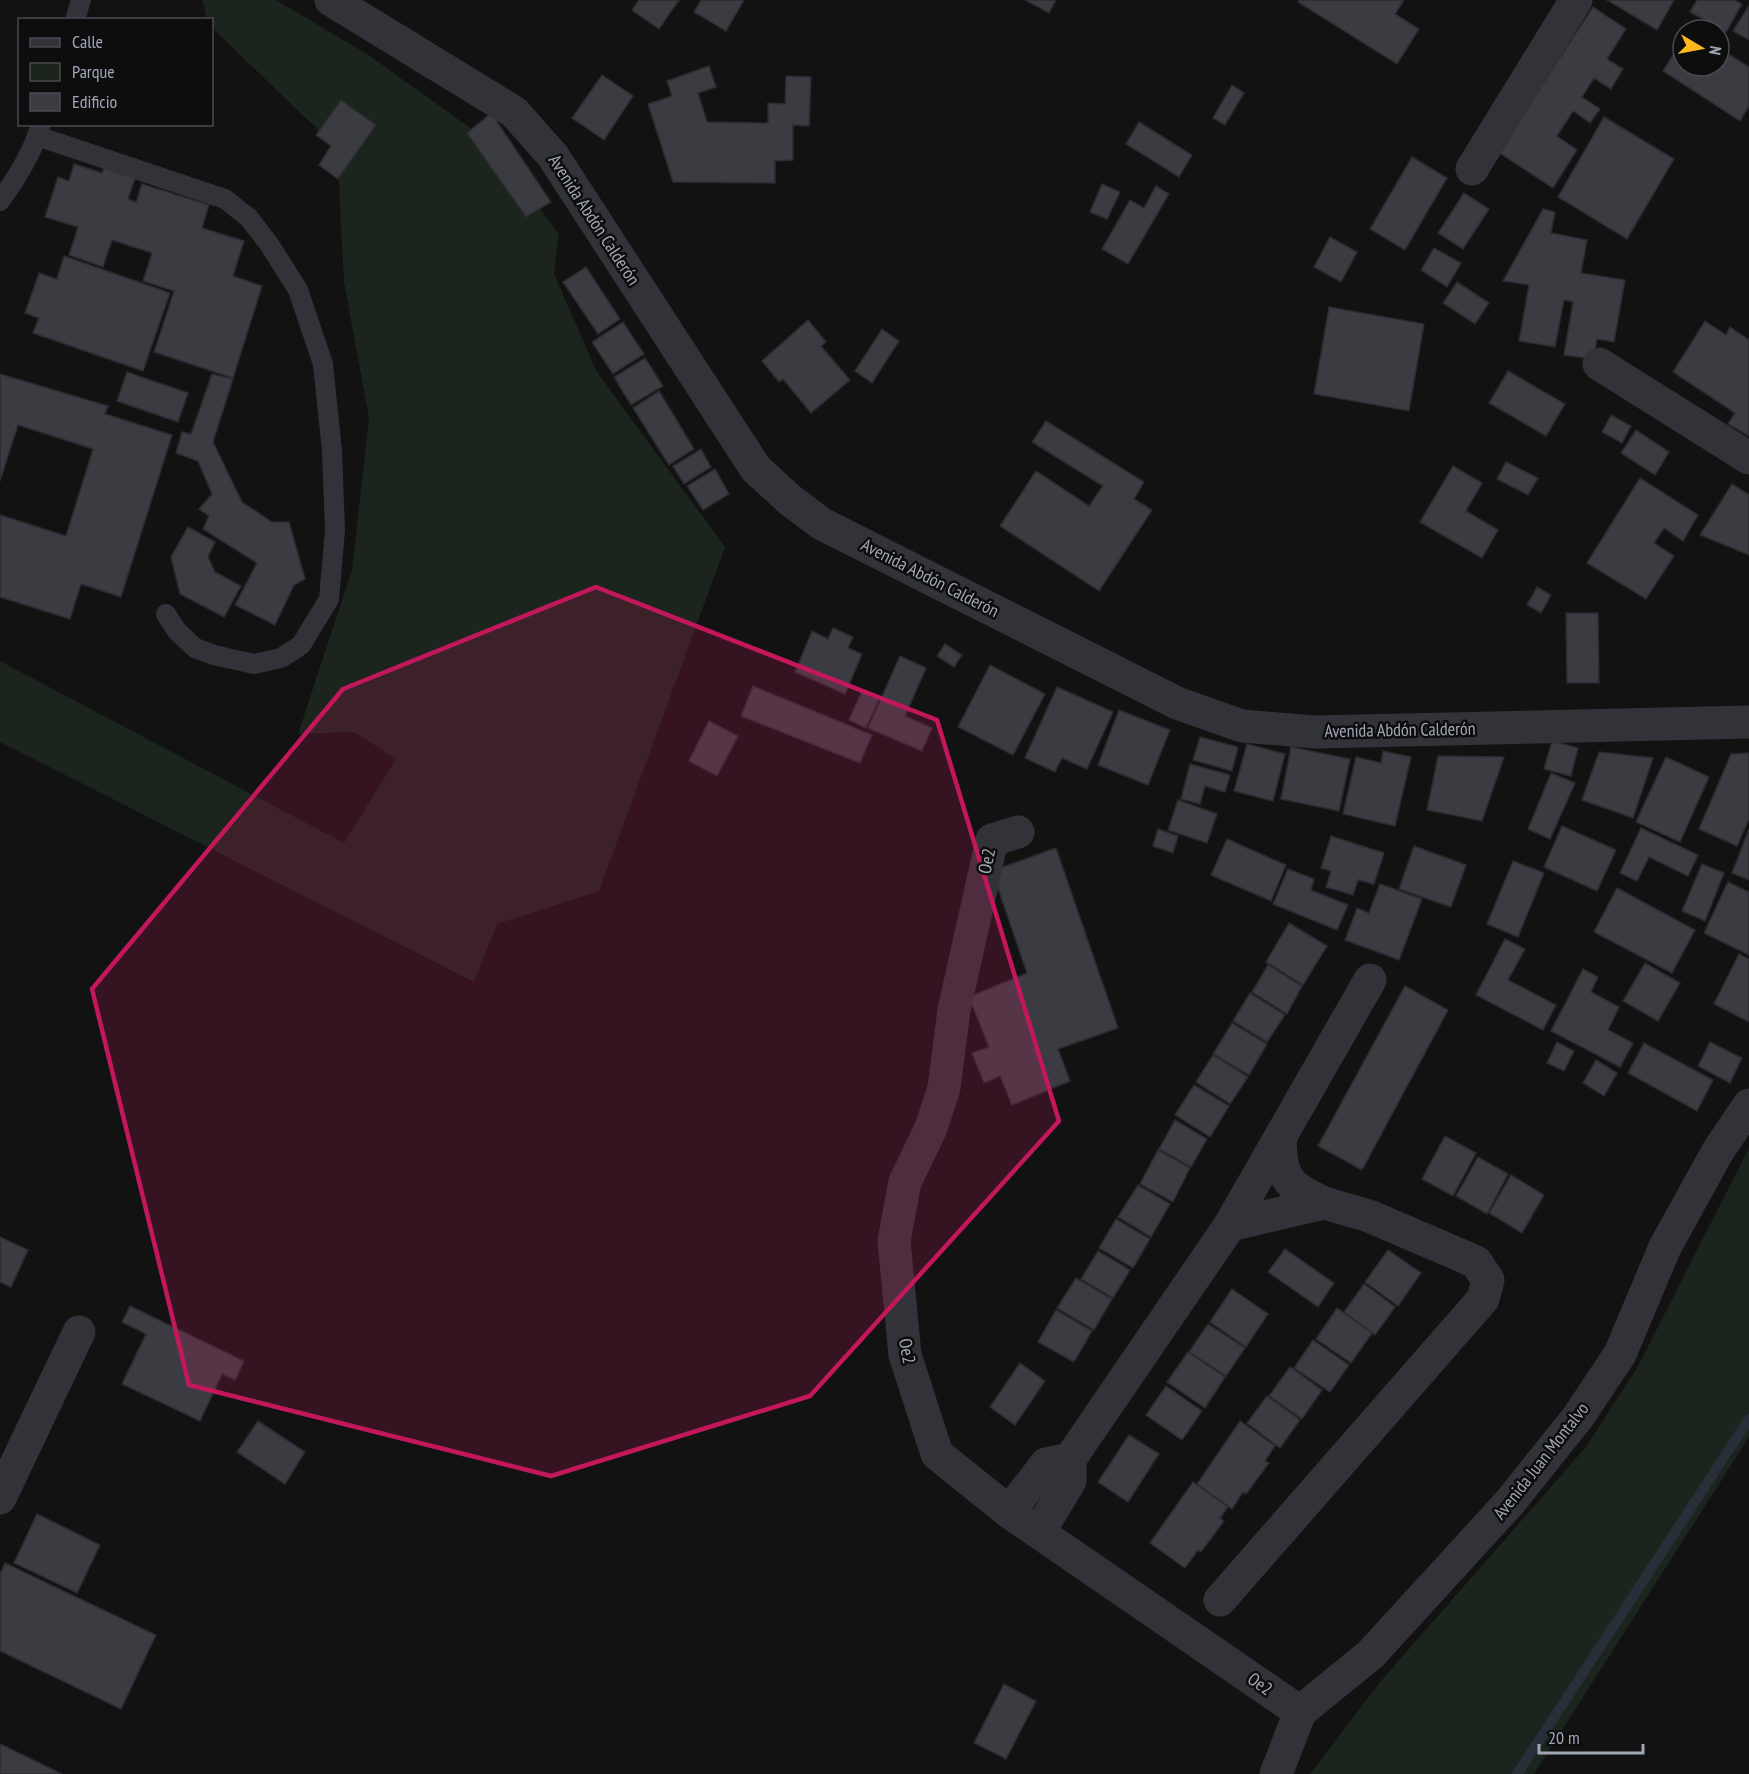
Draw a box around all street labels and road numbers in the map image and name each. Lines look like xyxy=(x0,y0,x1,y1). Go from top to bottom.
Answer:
street label: Avenida Abdón Calderón xyxy=(544,150,645,289)
street label: Avenida Abdón Calderón xyxy=(858,533,1003,622)
street label: Avenida Abdón Calderón xyxy=(1324,717,1476,742)
street label: Oe2 xyxy=(973,846,1000,876)
street label: Oe2 xyxy=(894,1336,921,1366)
street label: Avenida Juan Montalvo xyxy=(1488,1397,1594,1524)
street label: Oe2 xyxy=(1243,1667,1277,1700)

